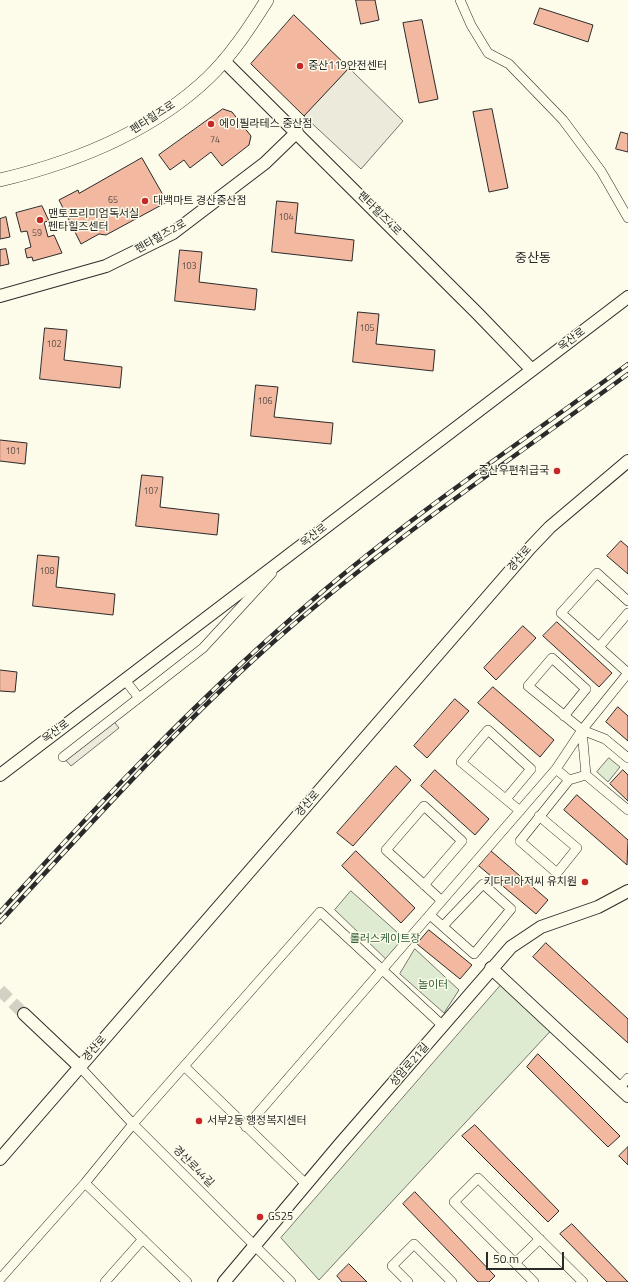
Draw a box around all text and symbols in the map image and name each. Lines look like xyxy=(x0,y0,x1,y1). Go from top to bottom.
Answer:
place label: 중산119안전센터 xyxy=(308,59,387,73)
marker: 중산119안전센터 xyxy=(295,61,305,71)
street label: 펜타힐즈로 xyxy=(128,99,178,137)
place label: 에이필라테스 중산점 xyxy=(219,117,312,131)
marker: 에이필라테스 중산점 xyxy=(206,119,216,129)
house number: 74 xyxy=(210,136,220,146)
street label: 펜타힐즈4로 xyxy=(354,189,404,239)
place label: 대백마트 경산중산점 xyxy=(153,194,246,208)
house number: 65 xyxy=(108,196,118,206)
marker: 대백마트 경산중산점 xyxy=(140,196,150,206)
place label: 맨토프리미엄독서실 펜타힐즈센터 xyxy=(48,207,139,233)
house number: 104 xyxy=(278,213,294,223)
marker: 맨토프리미엄독서실 펜타힐즈센터 xyxy=(35,215,45,225)
street label: 펜타힐즈2로 xyxy=(133,217,189,257)
house number: 59 xyxy=(32,229,42,239)
district label: 중산동 xyxy=(515,251,551,267)
house number: 103 xyxy=(181,262,197,272)
house number: 105 xyxy=(359,324,375,334)
street label: 옥산로 xyxy=(556,326,588,354)
house number: 102 xyxy=(46,340,62,350)
house number: 106 xyxy=(257,397,273,407)
house number: 101 xyxy=(5,447,21,457)
place label: 중산우편취급국 xyxy=(478,464,549,478)
marker: 중산우편취급국 xyxy=(552,466,562,476)
house number: 107 xyxy=(143,487,159,497)
street label: 옥산로 xyxy=(298,521,330,551)
street label: 경산로 xyxy=(505,543,535,575)
house number: 108 xyxy=(39,567,55,577)
street label: 옥산로 xyxy=(40,718,72,746)
street label: 경산로 xyxy=(293,788,323,820)
place label: 키다리아저씨 유치원 xyxy=(484,875,577,889)
marker: 키다리아저씨 유치원 xyxy=(580,877,590,887)
park label: 롤러스케이트장 xyxy=(350,932,420,946)
park label: 놀이터 xyxy=(418,978,448,992)
street label: 경산로 xyxy=(80,1033,110,1065)
street label: 성암로21길 xyxy=(388,1041,432,1089)
place label: 서부2동 행정복지센터 xyxy=(207,1114,307,1128)
marker: 서부2동 행정복지센터 xyxy=(194,1116,204,1126)
street label: 경산로44길 xyxy=(170,1144,216,1190)
place label: GS25 xyxy=(268,1210,293,1224)
marker: GS25 xyxy=(255,1212,265,1222)
scale bar xyxy=(488,1244,566,1270)
text: 50 m xyxy=(493,1249,519,1268)

